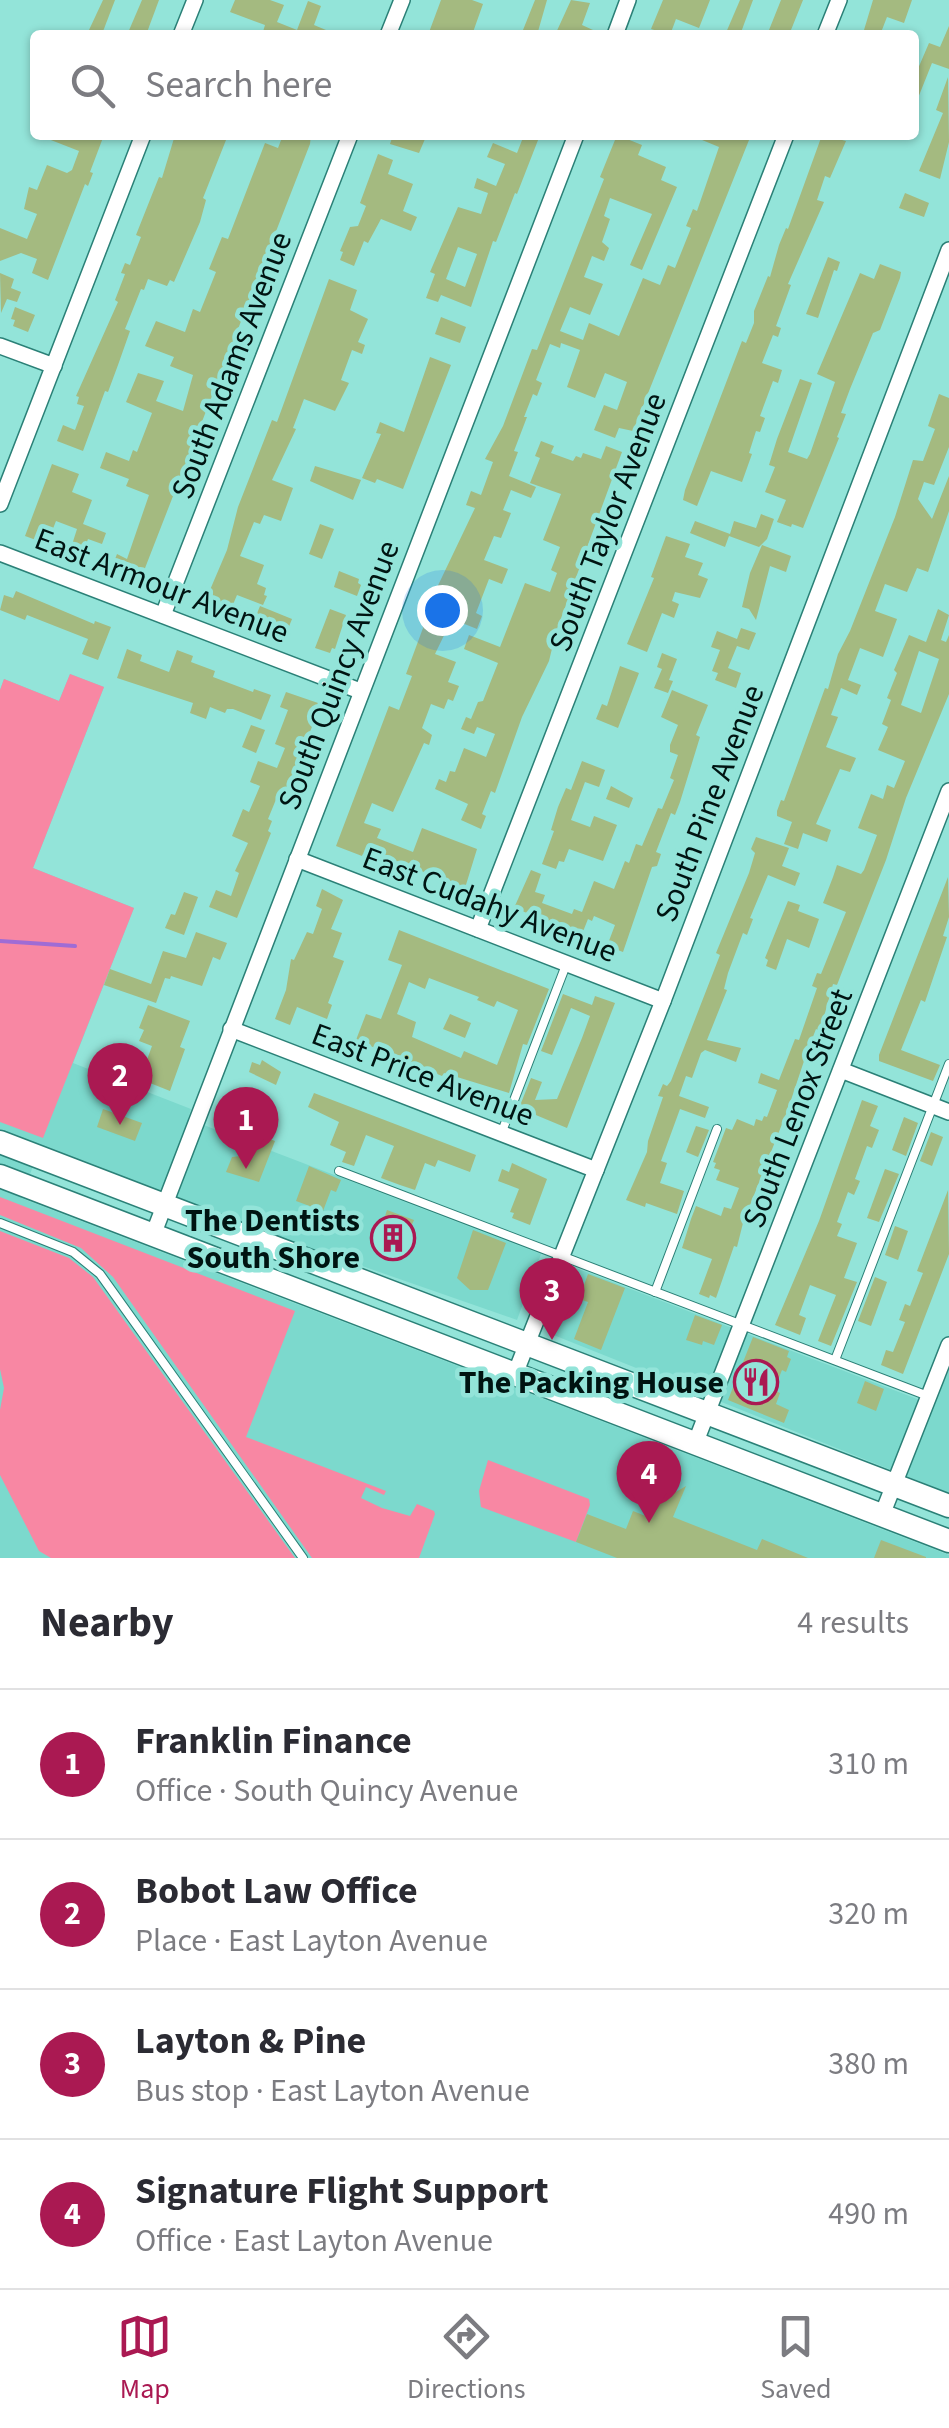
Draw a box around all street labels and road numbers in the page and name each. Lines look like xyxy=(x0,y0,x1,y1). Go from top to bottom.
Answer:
street label: South Adams Avenue xyxy=(160,225,304,506)
street label: South Taylor Avenue xyxy=(537,386,679,659)
street label: East Armour Avenue xyxy=(28,516,295,656)
street label: South Quincy Avenue xyxy=(266,534,412,817)
street label: South Pine Avenue xyxy=(644,678,776,929)
street label: East Cudahy Avenue xyxy=(356,835,624,975)
street label: South Lenox Street xyxy=(731,982,865,1235)
street label: East Price Avenue xyxy=(305,1011,541,1138)

